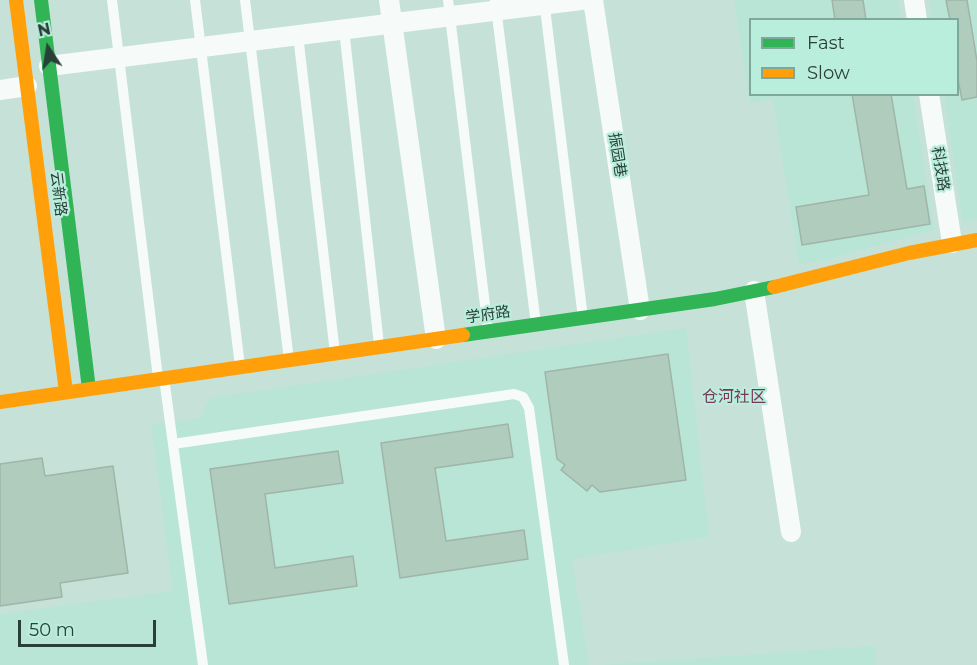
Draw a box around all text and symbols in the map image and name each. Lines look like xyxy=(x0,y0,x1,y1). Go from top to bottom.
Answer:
north arrow xyxy=(18,18,78,78)
legend xyxy=(749,18,959,96)
text: N xyxy=(36,19,52,41)
text: Fast xyxy=(807,32,845,54)
text: Slow xyxy=(807,62,850,84)
street label: 振园巷 xyxy=(605,131,629,179)
street label: 科技路 xyxy=(928,145,952,193)
street label: 云新路 xyxy=(46,171,70,217)
street label: 学府路 xyxy=(464,303,512,327)
district label: 仓河社区 xyxy=(702,387,766,407)
scale bar xyxy=(21,608,159,646)
text: 50 m xyxy=(29,619,75,641)

